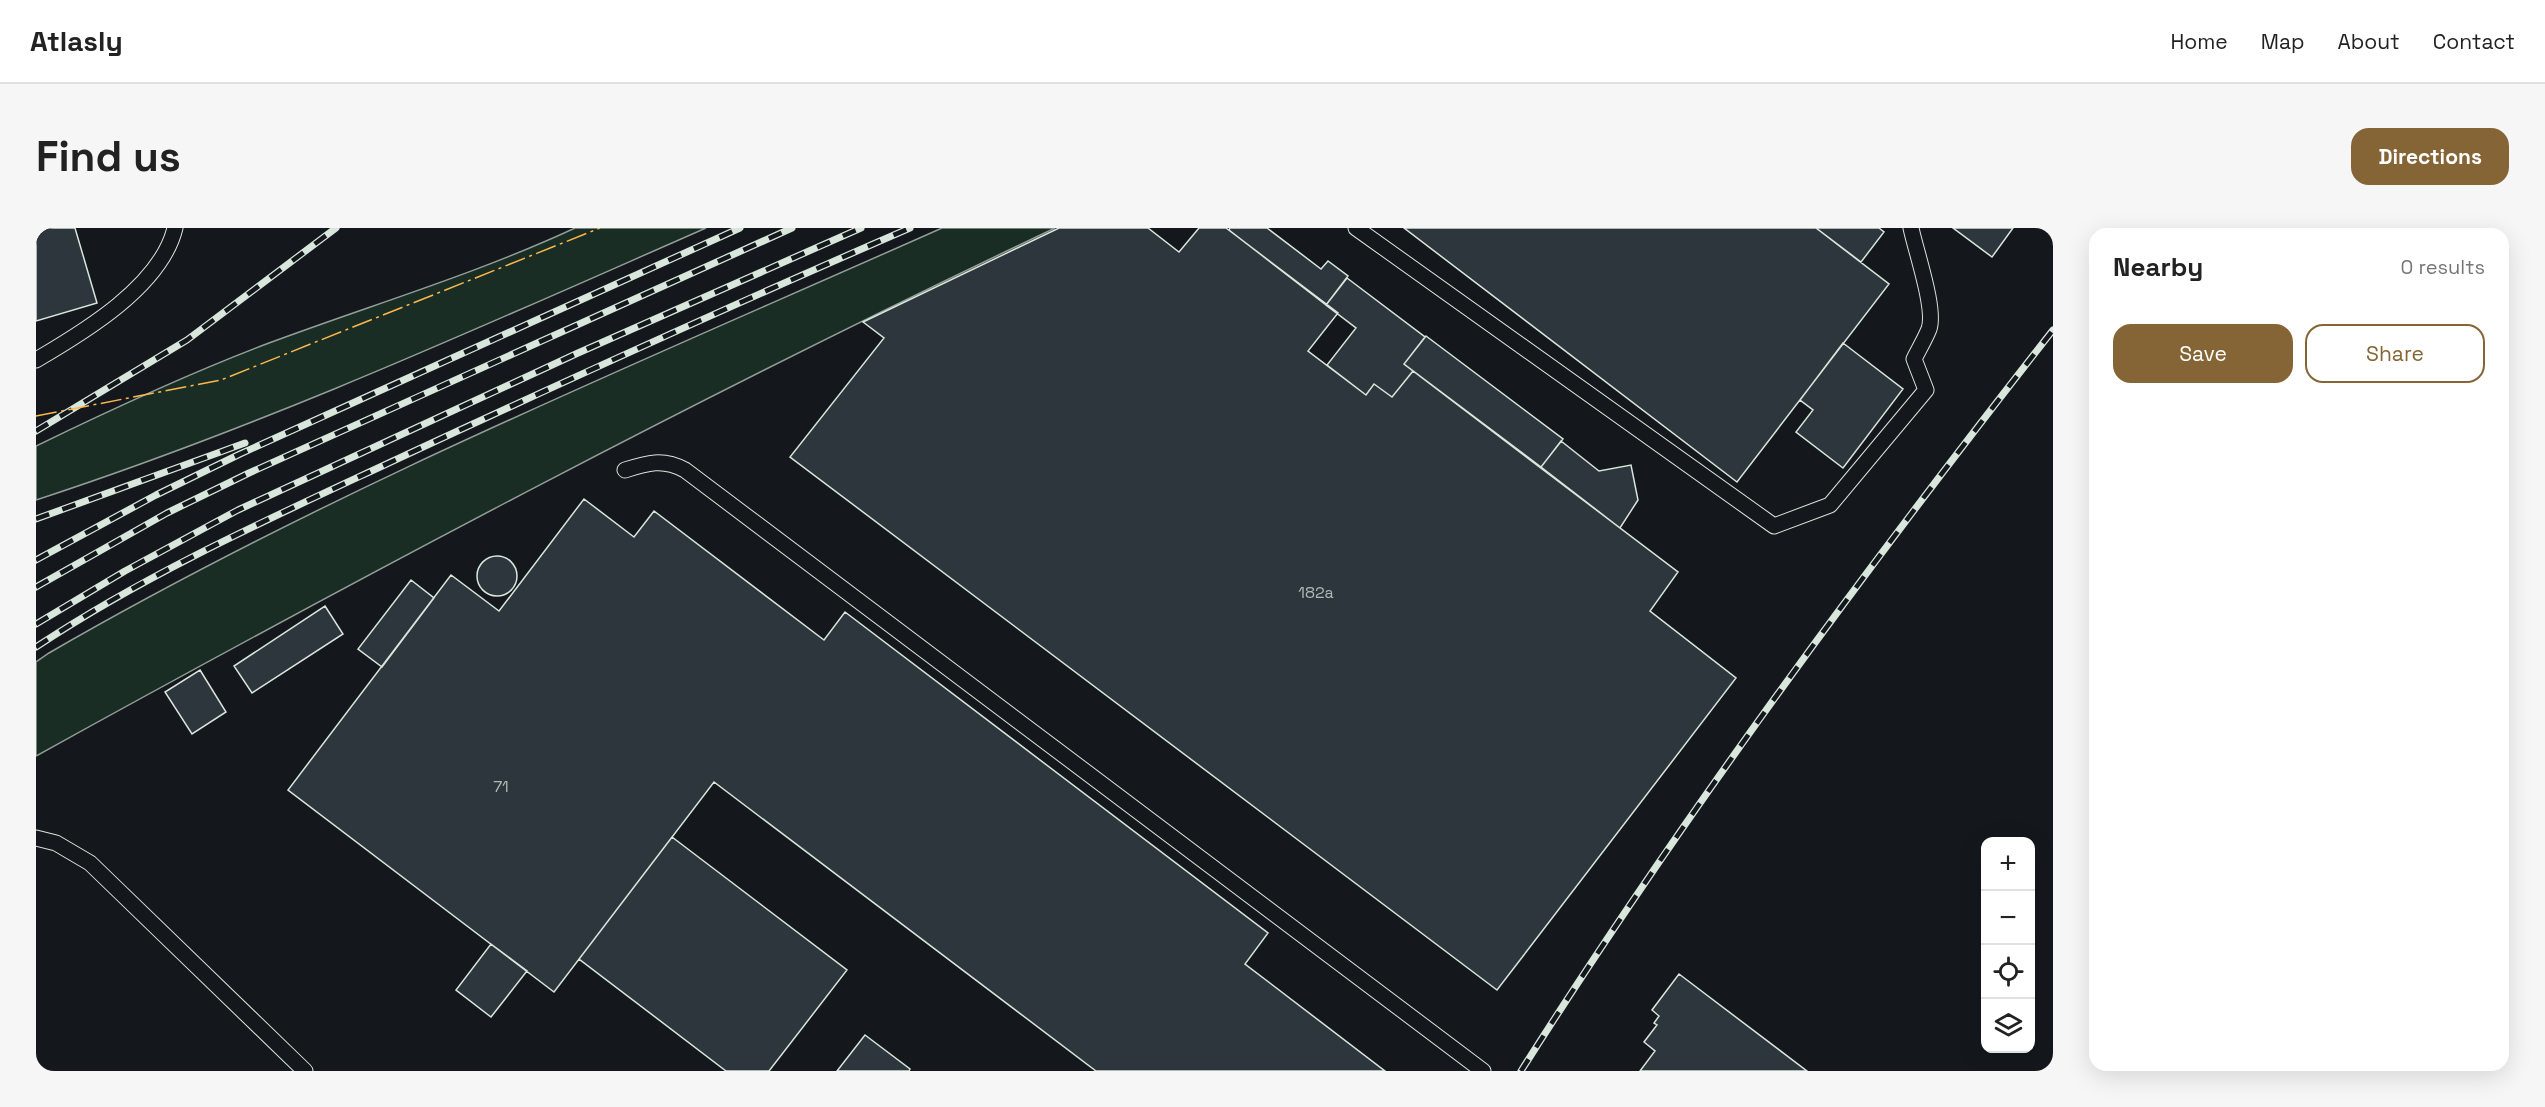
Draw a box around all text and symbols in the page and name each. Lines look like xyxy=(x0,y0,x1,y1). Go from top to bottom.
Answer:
text: Atlasly xyxy=(30,23,123,59)
text: Home xyxy=(2170,28,2228,55)
text: Map xyxy=(2261,28,2305,55)
text: About xyxy=(2338,28,2400,55)
text: Contact xyxy=(2433,28,2515,55)
button: Directions xyxy=(2351,128,2509,185)
text: Find us xyxy=(36,130,181,183)
text: Nearby xyxy=(2113,250,2203,284)
text: 0 results xyxy=(2401,254,2485,280)
button: Save xyxy=(2113,324,2293,383)
button: Share xyxy=(2305,324,2485,383)
house number: 182a xyxy=(1298,582,1334,603)
house number: 71 xyxy=(493,776,509,797)
map controls xyxy=(1981,837,2035,1053)
button: + xyxy=(1981,837,2035,891)
button: − xyxy=(1981,891,2035,945)
button: locate xyxy=(1981,945,2035,999)
button: layers xyxy=(1981,999,2035,1053)

